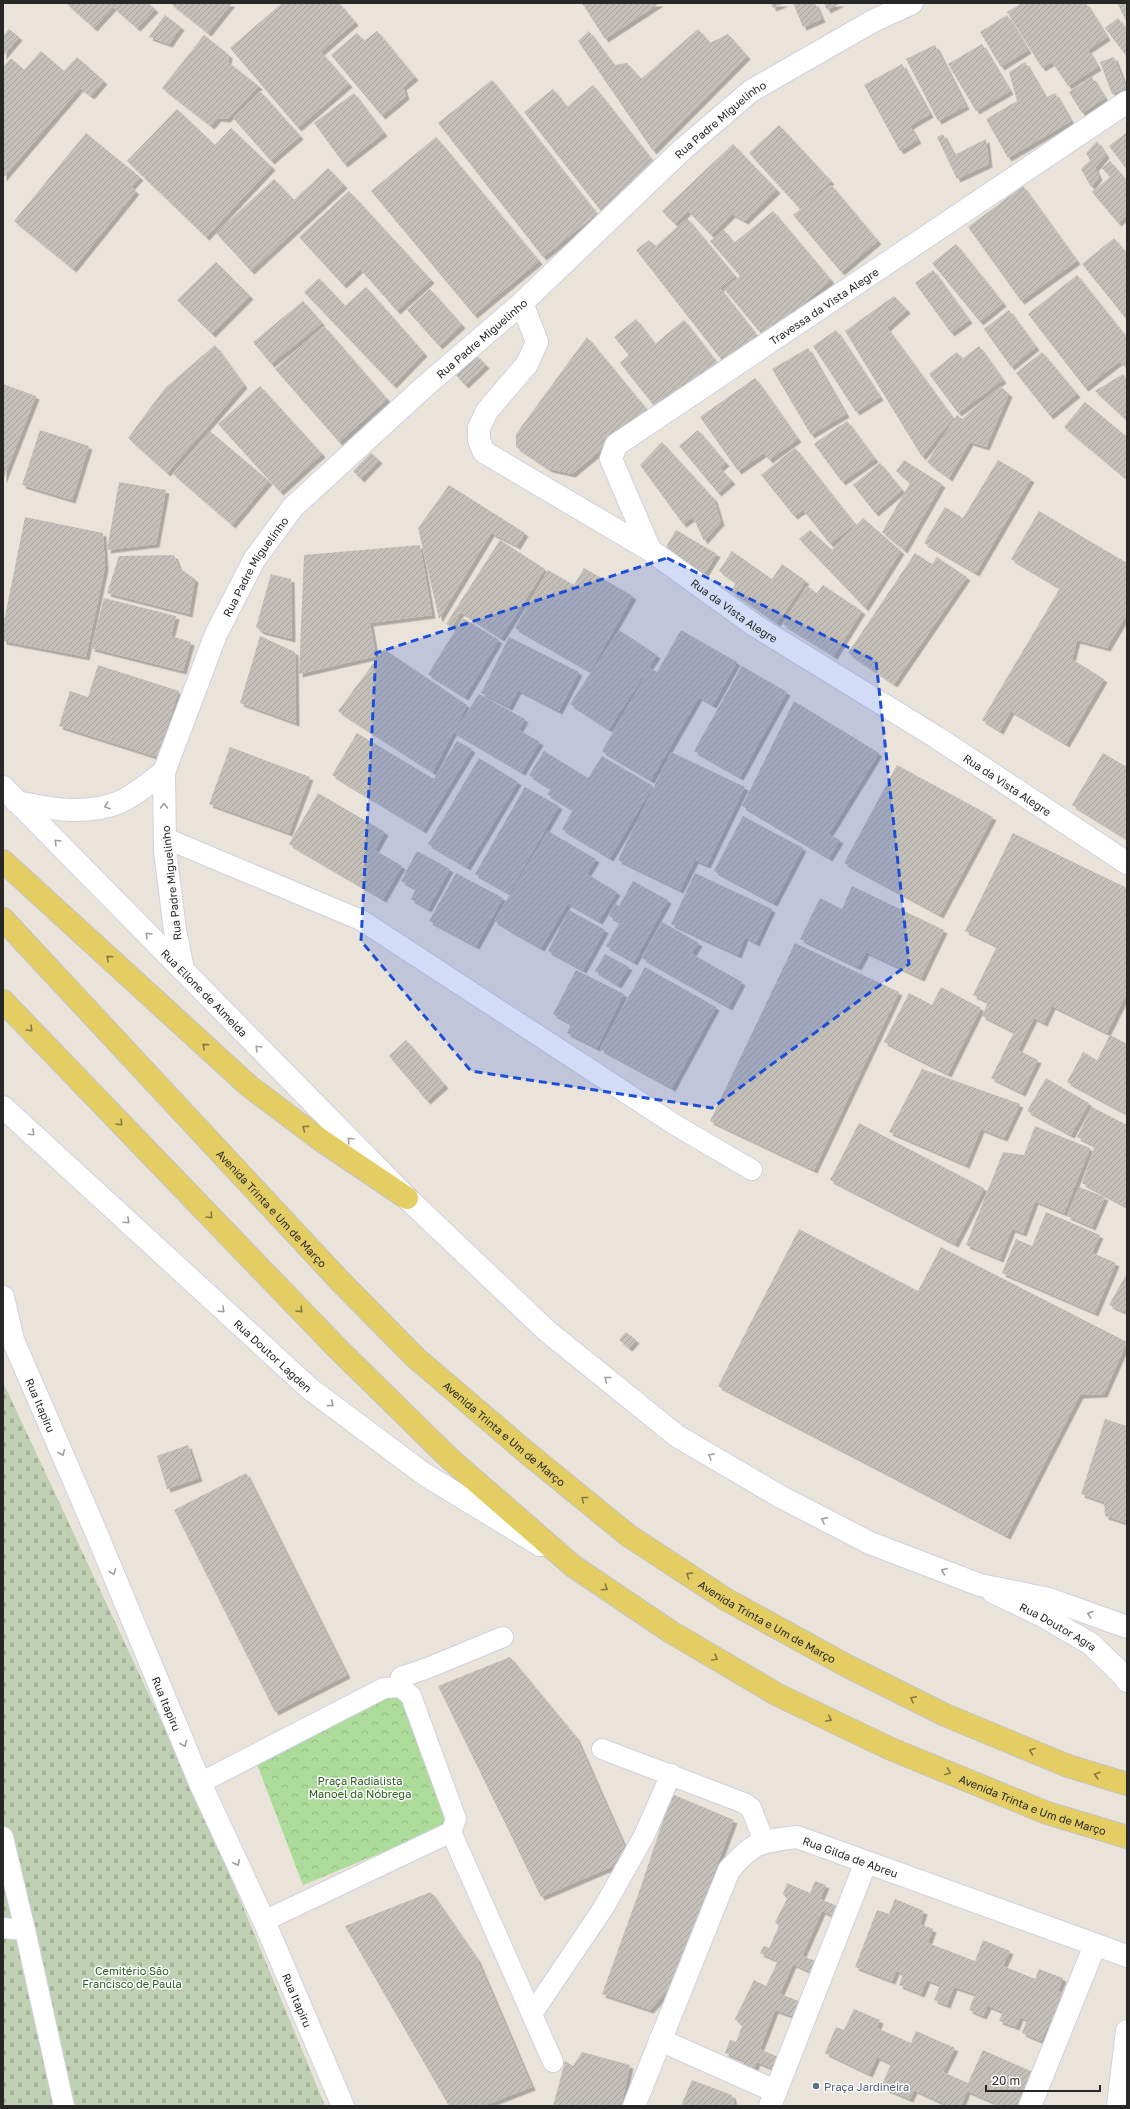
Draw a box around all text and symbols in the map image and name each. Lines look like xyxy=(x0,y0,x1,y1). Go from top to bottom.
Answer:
street label: Rua Padre Miguelinho xyxy=(671,77,768,161)
street label: Travessa da Vista Alegre xyxy=(767,264,881,347)
street label: Rua Padre Miguelinho xyxy=(433,295,530,380)
street label: Rua Padre Miguelinho xyxy=(220,514,291,619)
street label: Rua da Vista Alegre xyxy=(689,575,780,645)
street label: Rua da Vista Alegre xyxy=(961,751,1054,818)
one-way arrow xyxy=(103,802,110,810)
one-way arrow xyxy=(160,803,168,809)
street label: Rua Padre Miguelinho xyxy=(158,825,183,941)
one-way arrow xyxy=(54,839,61,847)
one-way arrow xyxy=(145,932,153,940)
street label: Rua Elione de Almeida xyxy=(159,946,251,1039)
one-way arrow xyxy=(106,955,114,963)
one-way arrow xyxy=(25,1024,33,1032)
one-way arrow xyxy=(202,1043,210,1050)
one-way arrow xyxy=(256,1045,263,1053)
one-way arrow xyxy=(115,1118,123,1126)
one-way arrow xyxy=(303,1126,310,1133)
one-way arrow xyxy=(27,1128,34,1135)
one-way arrow xyxy=(347,1137,355,1145)
street label: Avenida Trinta e Um de Março xyxy=(214,1147,330,1270)
one-way arrow xyxy=(205,1211,213,1219)
one-way arrow xyxy=(122,1217,130,1224)
one-way arrow xyxy=(218,1305,225,1312)
one-way arrow xyxy=(296,1305,303,1313)
street label: Rua Doutor Lagden xyxy=(232,1316,315,1394)
street label: Rua Itapiru xyxy=(24,1376,59,1434)
one-way arrow xyxy=(604,1377,611,1384)
street label: Avenida Trinta e Um de Março xyxy=(441,1378,569,1488)
one-way arrow xyxy=(326,1400,333,1407)
one-way arrow xyxy=(57,1448,65,1456)
one-way arrow xyxy=(708,1454,715,1461)
one-way arrow xyxy=(581,1497,588,1504)
one-way arrow xyxy=(821,1517,829,1524)
one-way arrow xyxy=(108,1568,116,1576)
one-way arrow xyxy=(940,1568,947,1576)
one-way arrow xyxy=(686,1572,693,1580)
street label: Avenida Trinta e Um de Março xyxy=(696,1577,839,1665)
one-way arrow xyxy=(601,1583,608,1590)
street label: Rua Doutor Agra xyxy=(1018,1599,1100,1653)
one-way arrow xyxy=(1087,1610,1094,1619)
one-way arrow xyxy=(711,1653,718,1660)
street label: Rua Itapiru xyxy=(150,1674,184,1733)
one-way arrow xyxy=(910,1696,917,1704)
one-way arrow xyxy=(825,1714,832,1722)
one-way arrow xyxy=(179,1740,187,1748)
one-way arrow xyxy=(1028,1748,1035,1756)
one-way arrow xyxy=(944,1768,951,1776)
street label: Avenida Trinta e Um de Março xyxy=(957,1771,1108,1837)
one-way arrow xyxy=(1094,1771,1101,1780)
park label: Praça Radialista Manoel da Nóbrega xyxy=(309,1774,411,1800)
street label: Rua Gilda de Abreu xyxy=(801,1833,900,1879)
one-way arrow xyxy=(232,1858,240,1866)
park label: Cemitério São Francisco de Paula xyxy=(82,1964,182,1990)
street label: Rua Itapiru xyxy=(280,1971,315,2029)
scale bar xyxy=(986,2067,1100,2093)
text: 20 m xyxy=(992,2073,1020,2088)
place label: Praça Jardineira xyxy=(824,2080,909,2093)
marker: Praça Jardineira xyxy=(811,2081,821,2091)

